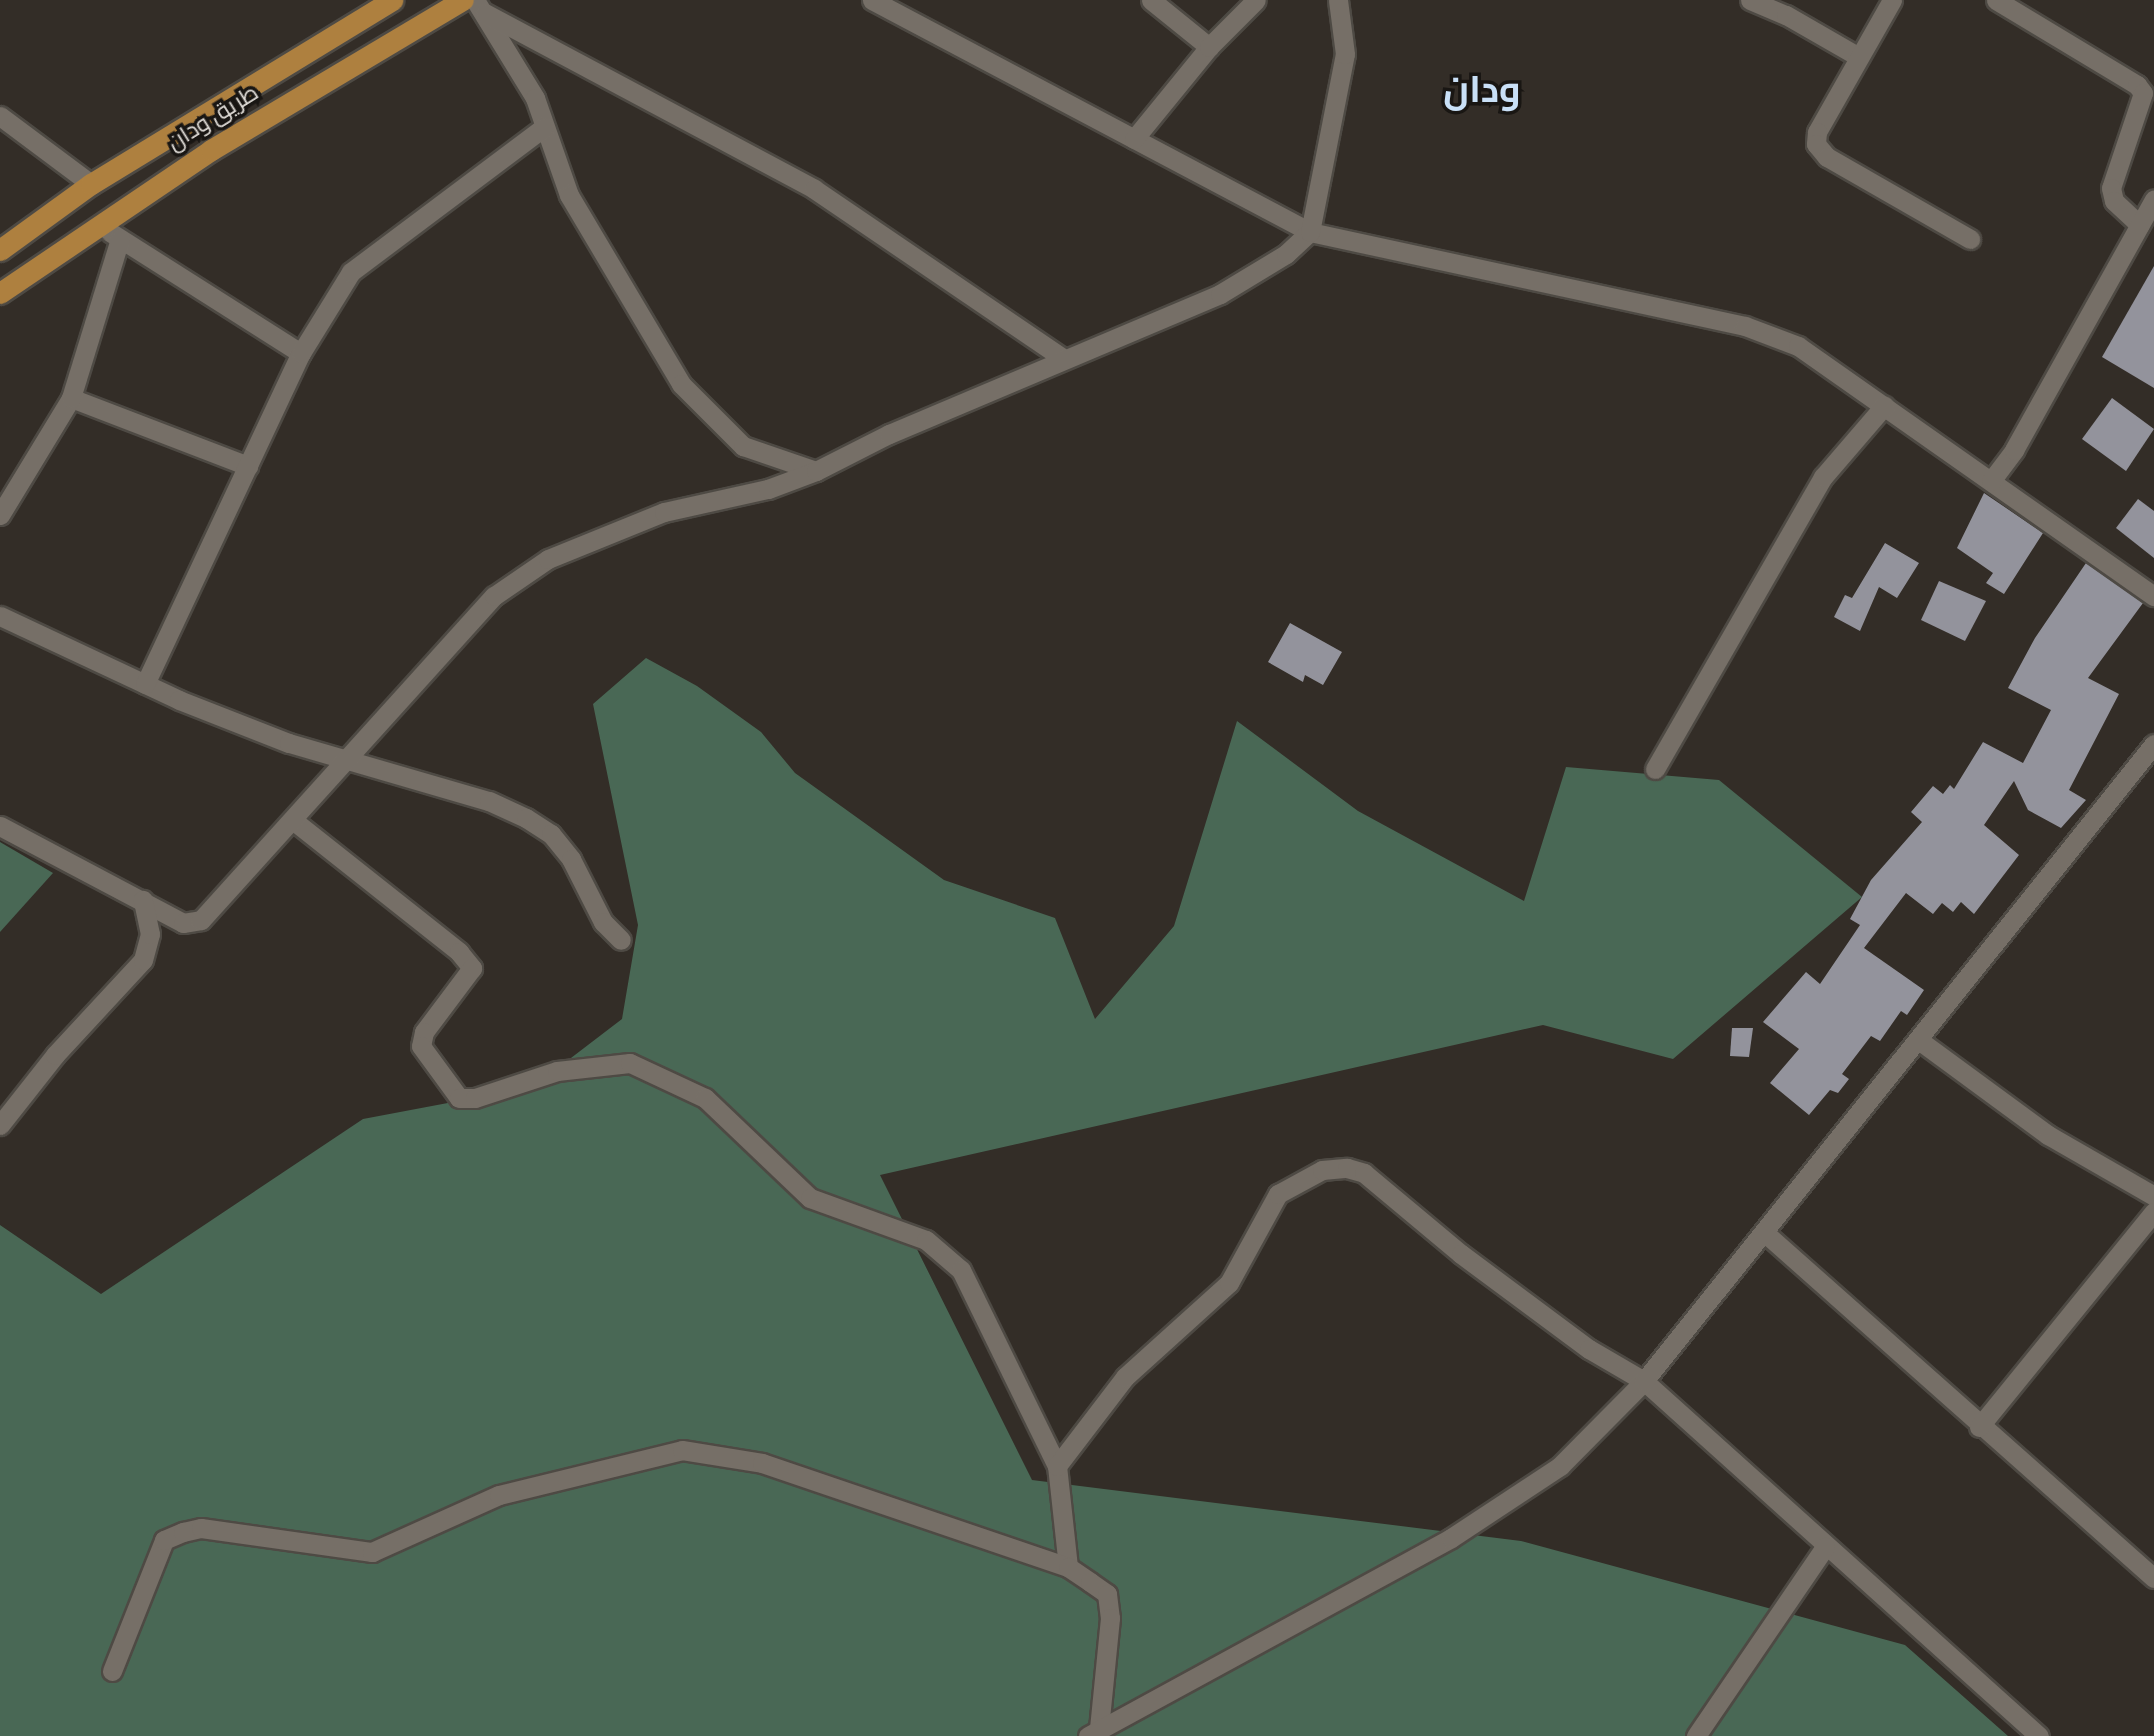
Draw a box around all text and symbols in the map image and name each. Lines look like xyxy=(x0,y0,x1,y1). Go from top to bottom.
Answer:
district label: ودان xyxy=(1443,69,1521,113)
street label: طريق ودان xyxy=(162,79,264,157)

